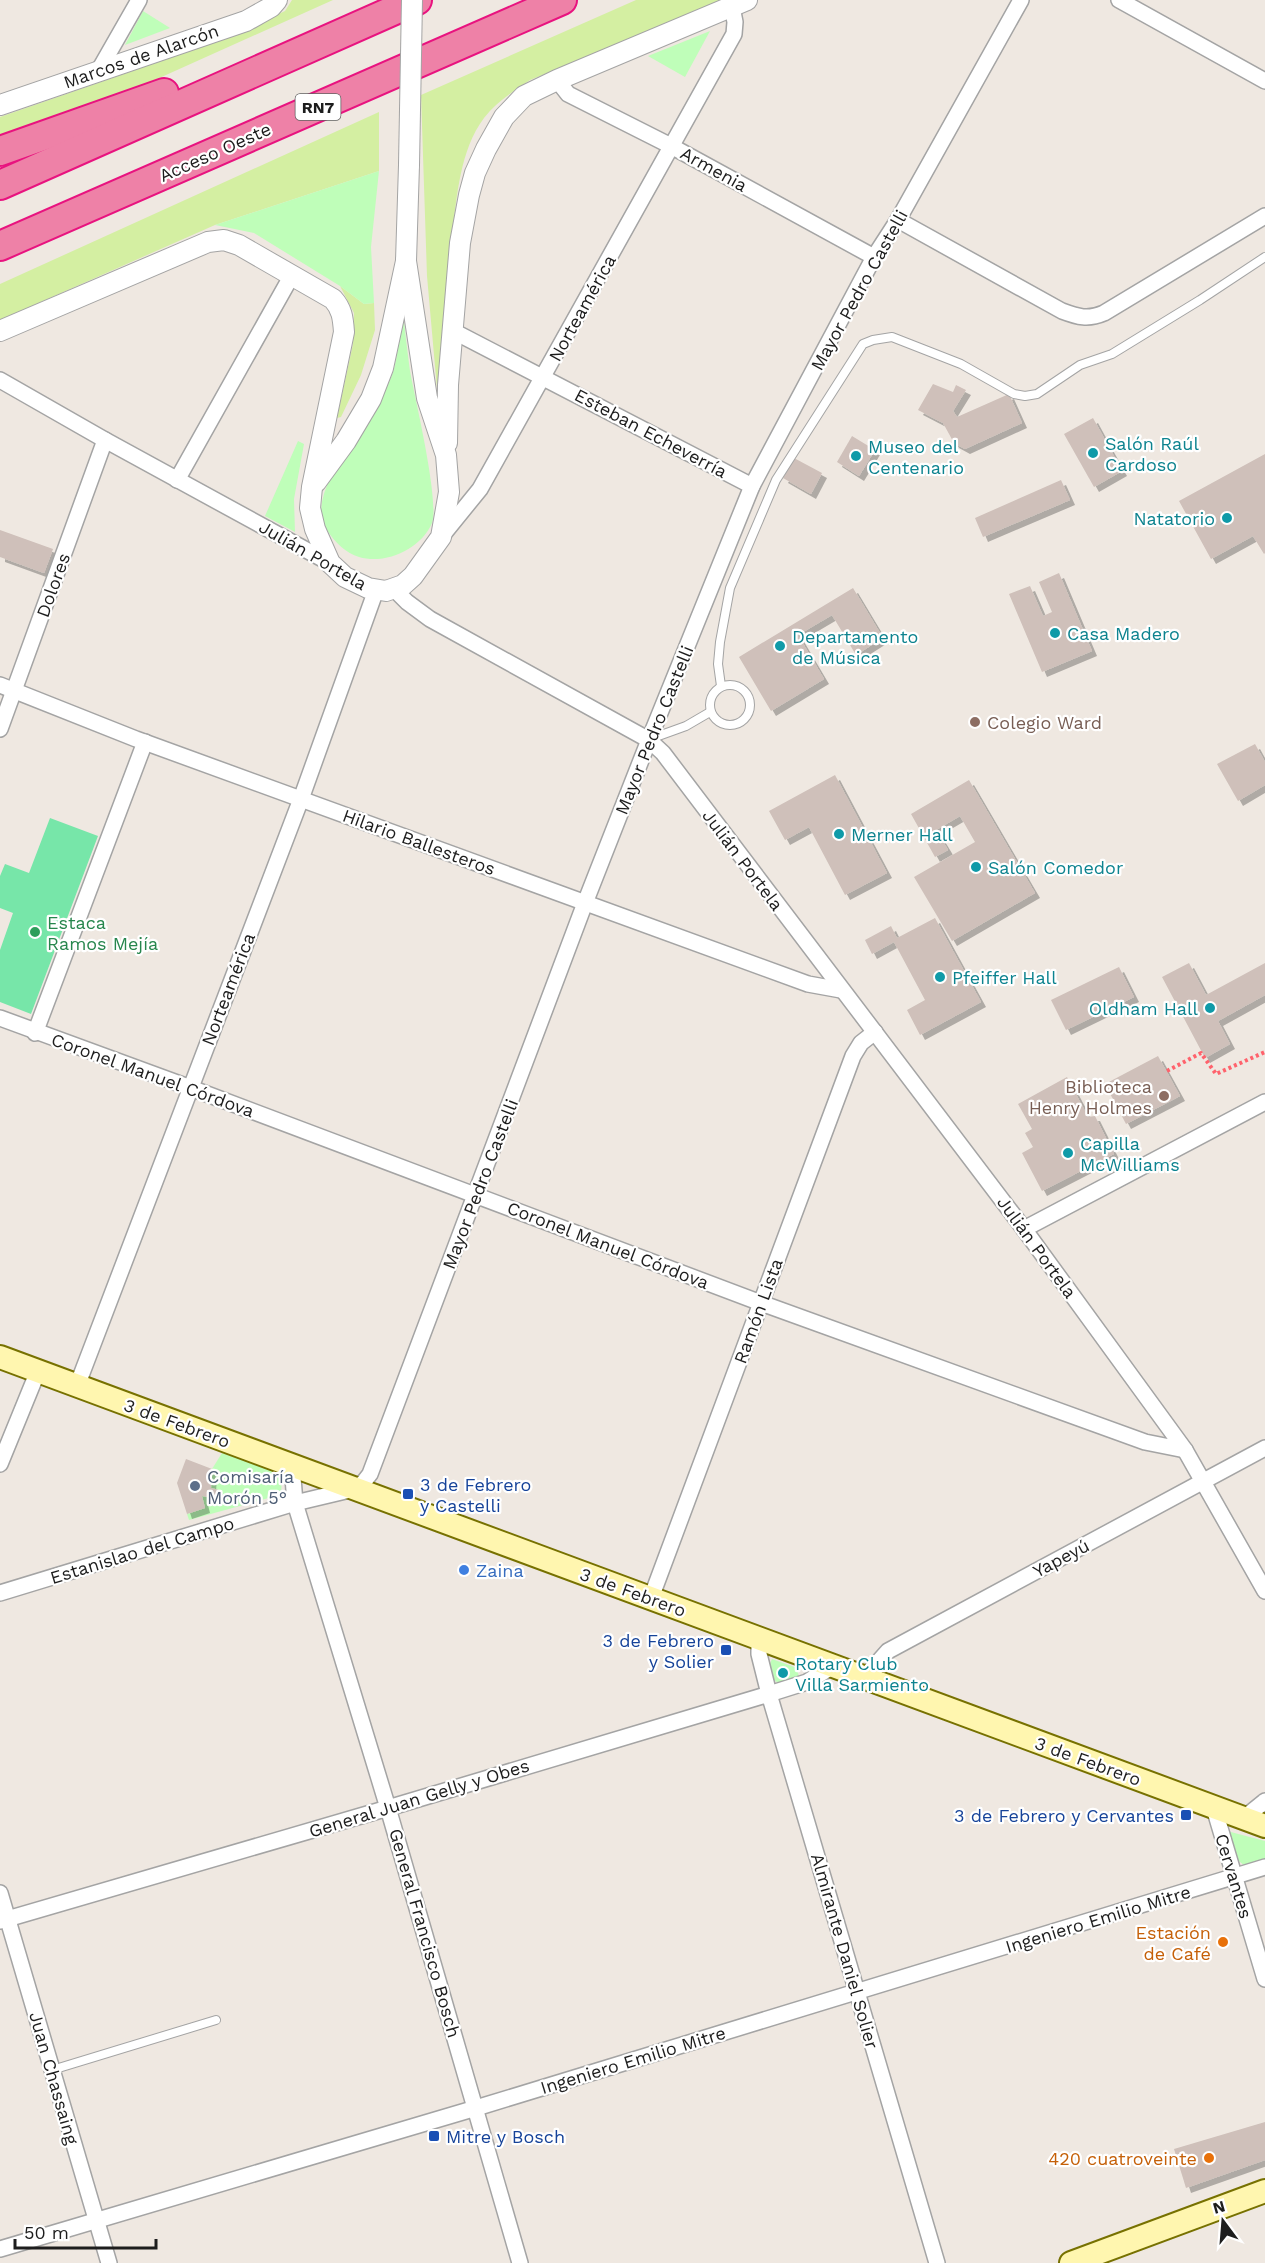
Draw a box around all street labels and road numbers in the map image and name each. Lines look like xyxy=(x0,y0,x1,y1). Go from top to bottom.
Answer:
street label: Marcos de Alarcón xyxy=(61,20,221,92)
road number: RN7 xyxy=(296,94,340,120)
street label: Acceso Oeste xyxy=(156,118,274,186)
street label: Armenia xyxy=(677,142,751,196)
street label: Mayor Pedro Castelli xyxy=(806,206,912,374)
street label: Norteamérica xyxy=(544,251,620,365)
street label: Esteban Echeverría xyxy=(571,384,731,482)
street label: Julián Portela xyxy=(255,516,371,594)
street label: Dolores xyxy=(32,550,74,620)
street label: Mayor Pedro Castelli xyxy=(610,642,698,818)
street label: Hilario Ballesteros xyxy=(340,805,498,879)
street label: Julián Portela xyxy=(698,805,788,915)
street label: Norteamérica xyxy=(197,930,259,1048)
street label: Coronel Manuel Córdova xyxy=(49,1028,257,1122)
street label: Mayor Pedro Castelli xyxy=(438,1096,522,1272)
street label: Julián Portela xyxy=(993,1192,1081,1302)
street label: Coronel Manuel Córdova xyxy=(504,1197,712,1293)
street label: Ramón Lista xyxy=(729,1256,787,1366)
street label: 3 de Febrero xyxy=(121,1394,233,1452)
street label: Estanislao del Campo xyxy=(47,1512,237,1588)
street label: Yapeyú xyxy=(1029,1535,1093,1581)
street label: 3 de Febrero xyxy=(577,1563,689,1621)
street label: 3 de Febrero xyxy=(1032,1732,1144,1790)
street label: General Juan Gelly y Obes xyxy=(306,1754,532,1842)
street label: General Francisco Bosch xyxy=(385,1826,465,2040)
street label: Cervantes xyxy=(1211,1831,1257,1921)
street label: Almirante Daniel Solier xyxy=(807,1851,883,2051)
street label: Ingeniero Emilio Mitre xyxy=(1003,1881,1193,1957)
street label: Juan Chassaing xyxy=(25,2009,83,2147)
street label: Ingeniero Emilio Mitre xyxy=(538,2022,728,2098)

